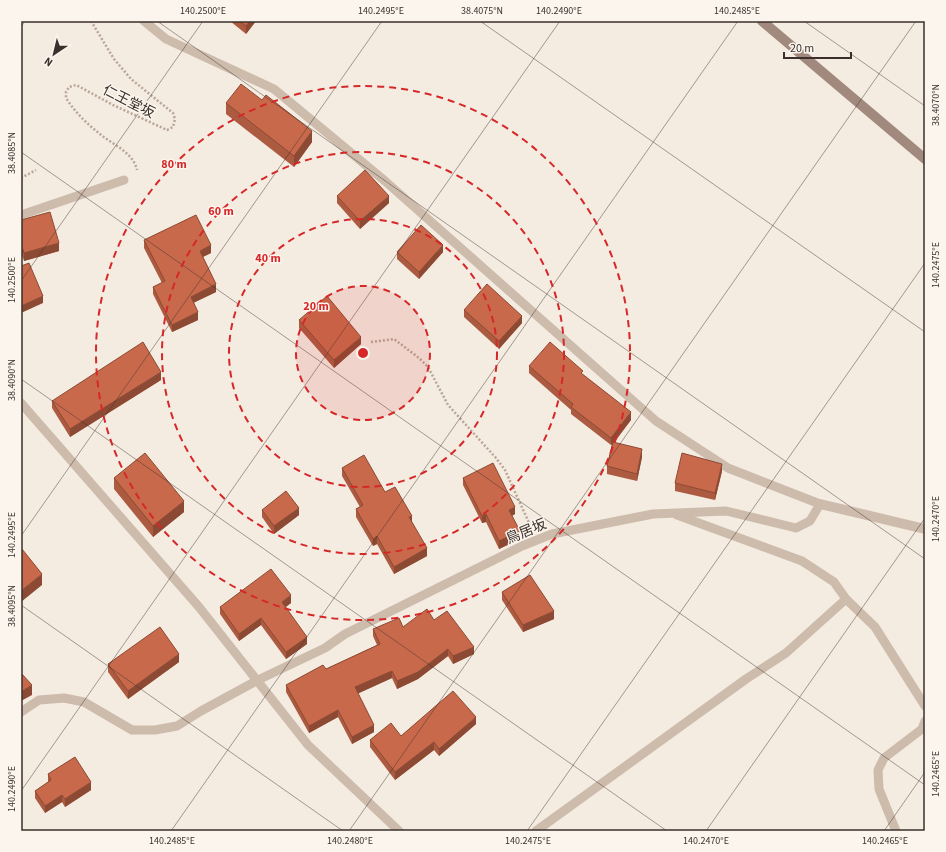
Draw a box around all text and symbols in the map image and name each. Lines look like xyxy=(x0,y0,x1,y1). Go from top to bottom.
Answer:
text: 140.2500°E xyxy=(180,4,226,18)
text: 140.2495°E xyxy=(358,4,404,18)
text: 38.4075°N xyxy=(461,4,503,18)
text: 140.2490°E xyxy=(536,4,582,18)
text: 140.2485°E xyxy=(714,4,760,18)
north arrow xyxy=(34,34,74,74)
scale bar xyxy=(784,34,851,60)
text: 20 m xyxy=(790,40,814,57)
text: N xyxy=(41,54,56,70)
street label: 仁王堂坂 xyxy=(99,80,158,124)
text: 38.4070°N xyxy=(929,84,943,126)
text: 38.4085°N xyxy=(5,132,19,174)
text: 80 m xyxy=(161,156,187,173)
text: 60 m xyxy=(208,203,234,220)
text: 140.2475°E xyxy=(929,242,943,288)
text: 40 m xyxy=(255,250,281,267)
text: 140.2500°E xyxy=(5,257,19,303)
text: 20 m xyxy=(303,298,329,315)
centre of rings xyxy=(356,346,370,360)
text: 38.4090°N xyxy=(5,359,19,401)
text: 140.2470°E xyxy=(929,496,943,542)
text: 140.2495°E xyxy=(5,512,19,558)
street label: 鳥居坂 xyxy=(503,515,550,549)
text: 38.4095°N xyxy=(5,585,19,627)
text: 140.2465°E xyxy=(929,751,943,797)
text: 140.2490°E xyxy=(5,766,19,812)
text: 140.2485°E xyxy=(149,834,195,848)
text: 140.2480°E xyxy=(327,834,373,848)
text: 140.2475°E xyxy=(505,834,551,848)
text: 140.2470°E xyxy=(683,834,729,848)
text: 140.2465°E xyxy=(862,834,908,848)

